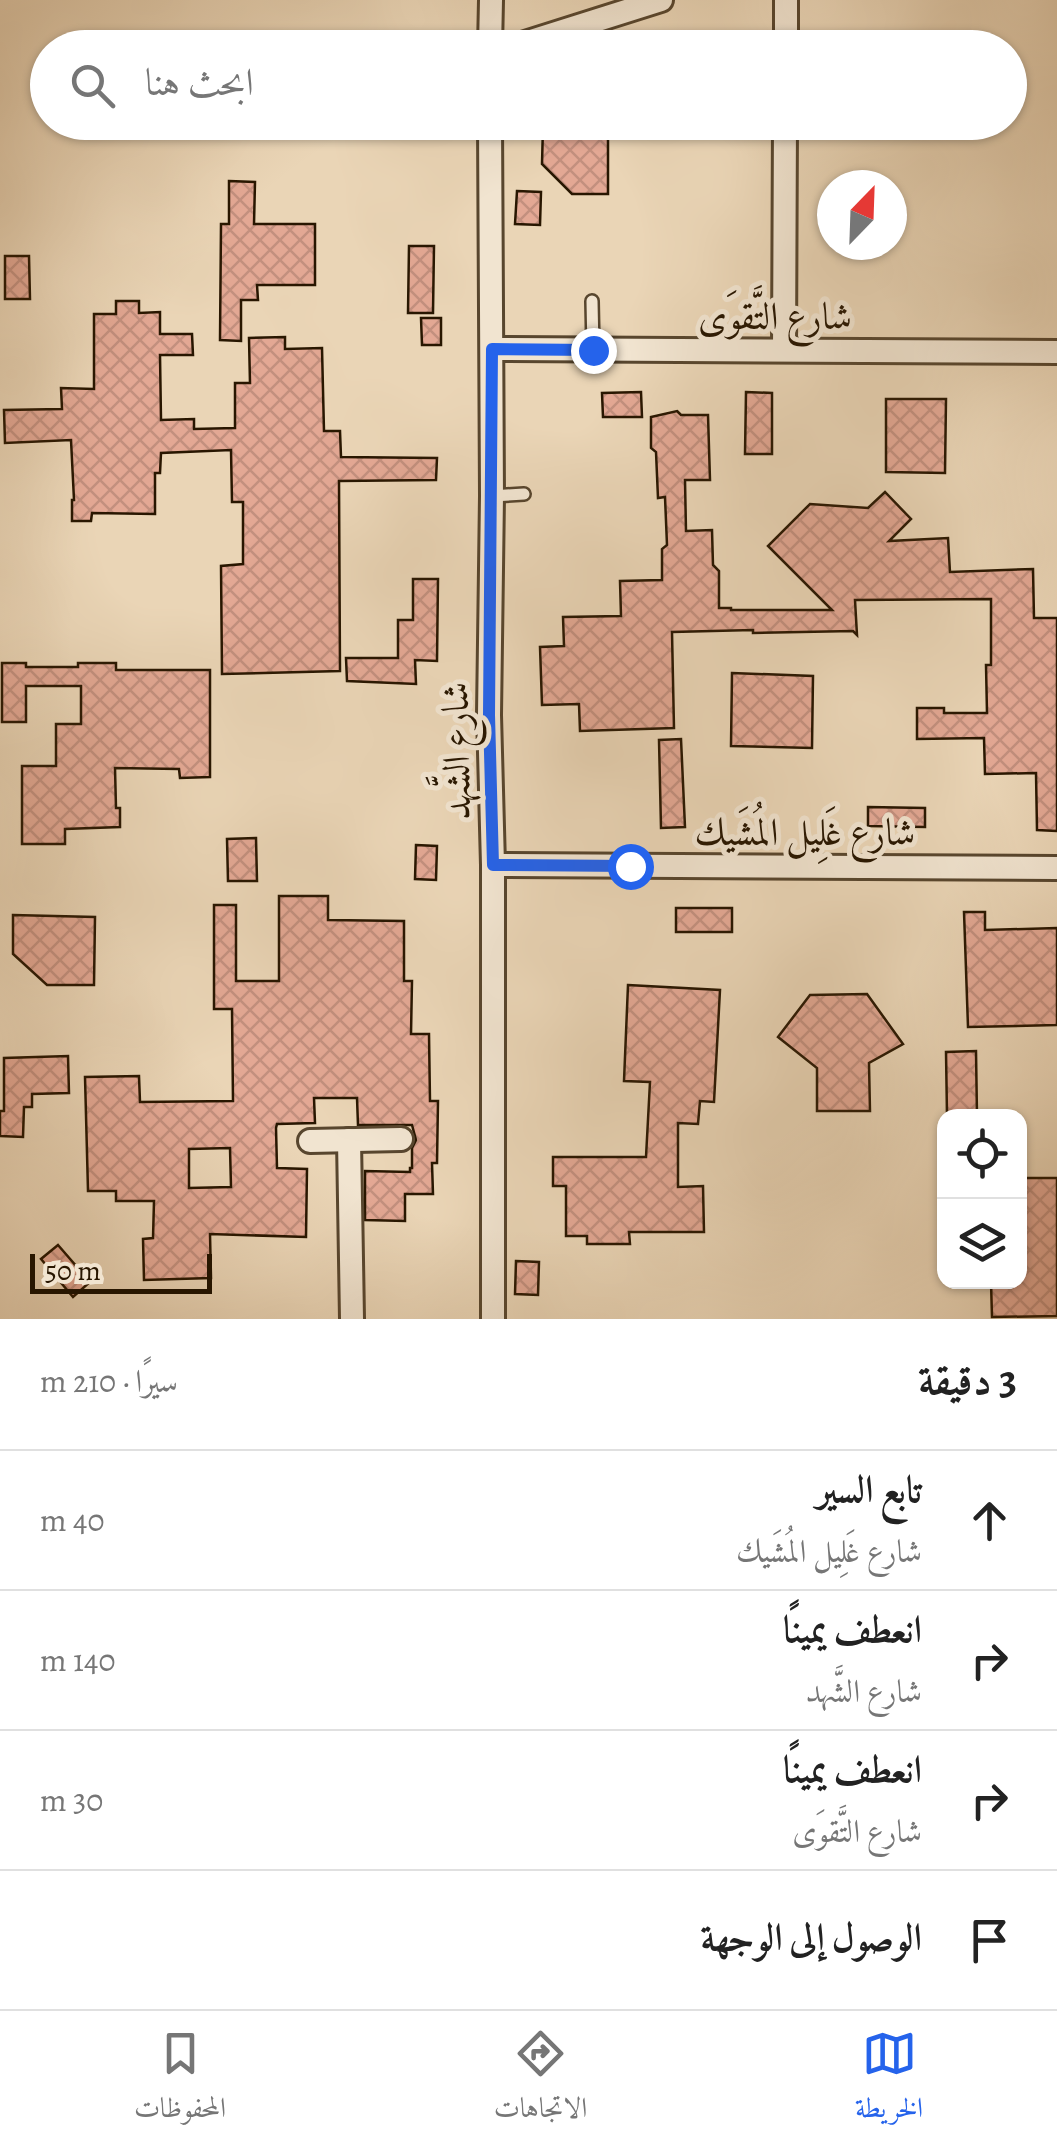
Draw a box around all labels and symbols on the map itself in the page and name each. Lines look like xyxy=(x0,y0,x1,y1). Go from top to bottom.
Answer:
north arrow xyxy=(817,170,907,260)
street label: شارع التَّقوَى xyxy=(698,284,852,347)
route end xyxy=(571,328,617,374)
street label: شارع الشَّهد xyxy=(423,681,488,821)
street label: شارع غَلِيل المُشَيك xyxy=(695,801,915,864)
route start xyxy=(608,844,654,890)
scale bar xyxy=(30,1249,212,1294)

